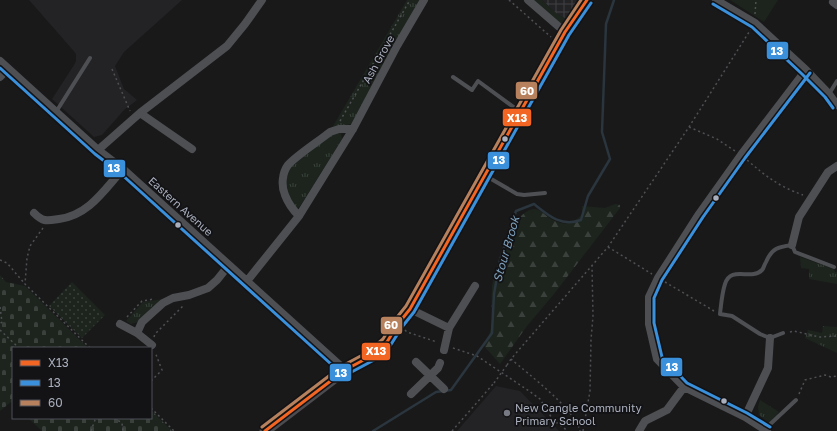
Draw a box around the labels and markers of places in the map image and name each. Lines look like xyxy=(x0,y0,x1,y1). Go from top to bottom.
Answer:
unlabelled marker xyxy=(500,134,510,144)
unlabelled marker xyxy=(711,193,721,203)
unlabelled marker xyxy=(173,220,183,230)
unlabelled marker xyxy=(719,396,729,406)
place label: New Cangle Community Primary School xyxy=(515,401,642,427)
marker: New Cangle Community Primary School xyxy=(502,408,512,418)

